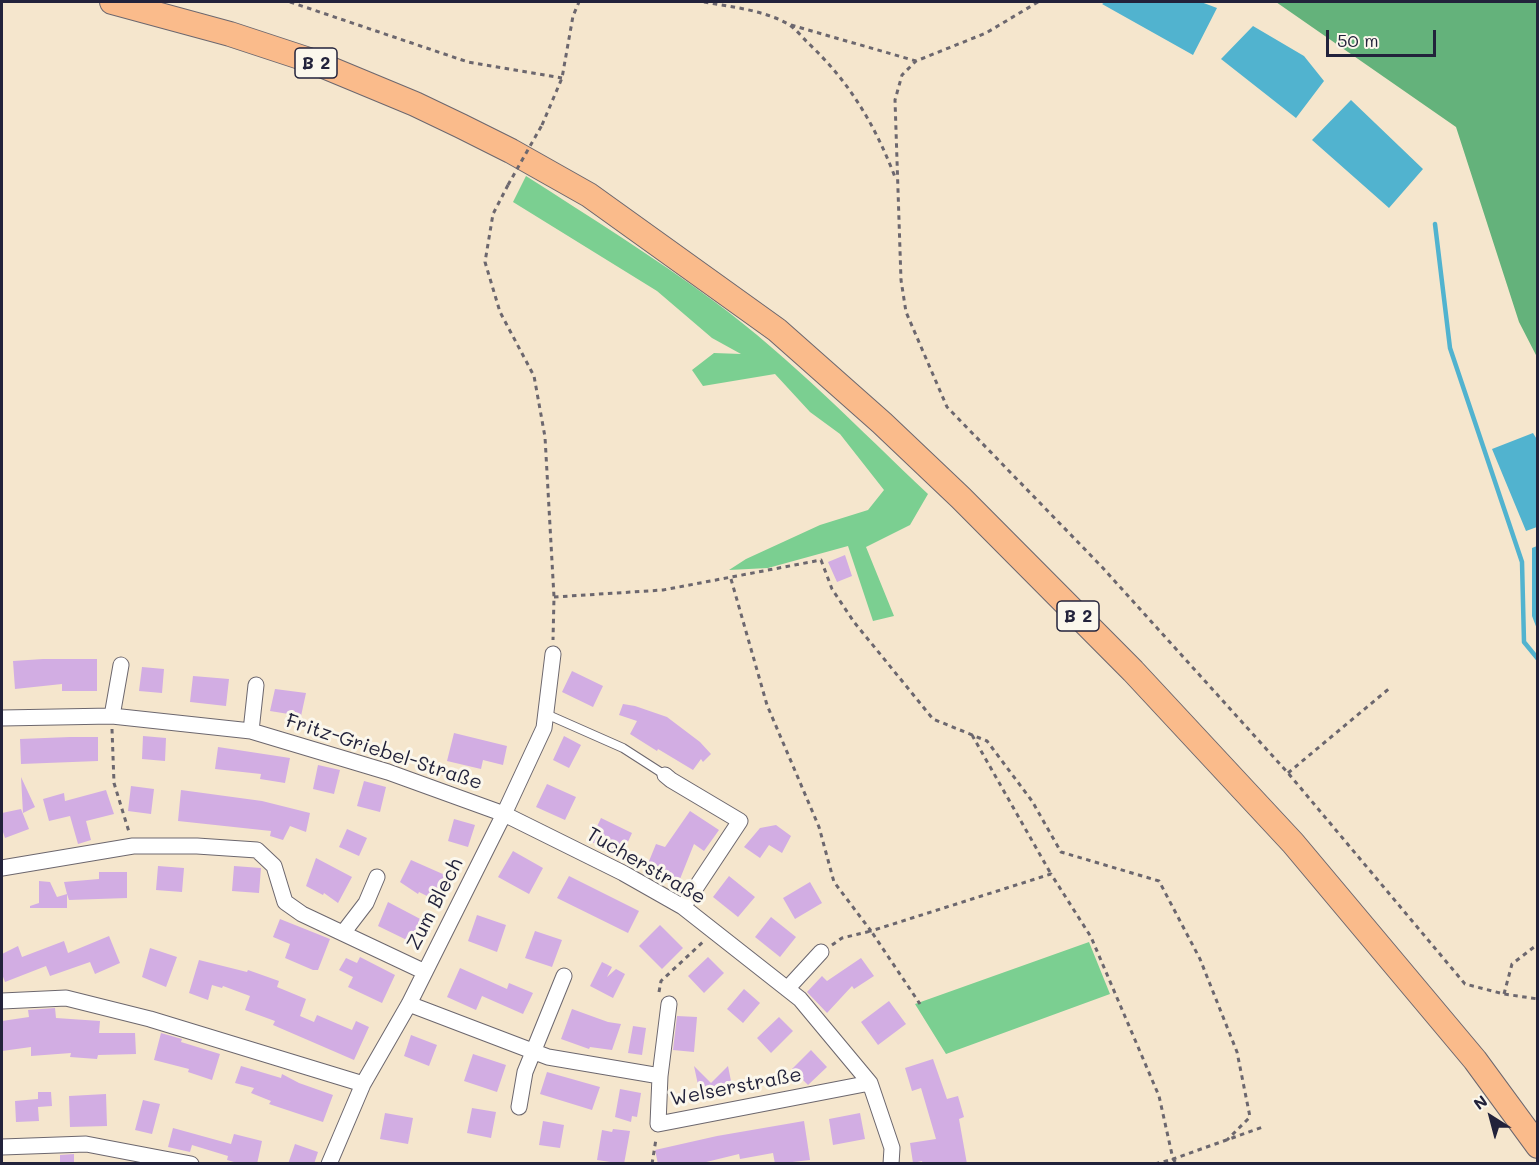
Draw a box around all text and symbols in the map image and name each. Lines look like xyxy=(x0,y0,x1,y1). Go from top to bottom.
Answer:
scale bar xyxy=(1329,18,1438,56)
text: 50 m xyxy=(1337,28,1379,52)
road number: B 2 xyxy=(295,48,337,78)
road number: B 2 xyxy=(1057,601,1099,631)
street label: Fritz-Griebel-Straße xyxy=(283,709,485,795)
street label: Tucherstraße xyxy=(582,822,710,910)
street label: Zum Blech xyxy=(402,854,468,954)
street label: Welserstraße xyxy=(668,1063,804,1111)
north arrow xyxy=(1461,1087,1521,1147)
text: N xyxy=(1469,1090,1491,1114)

